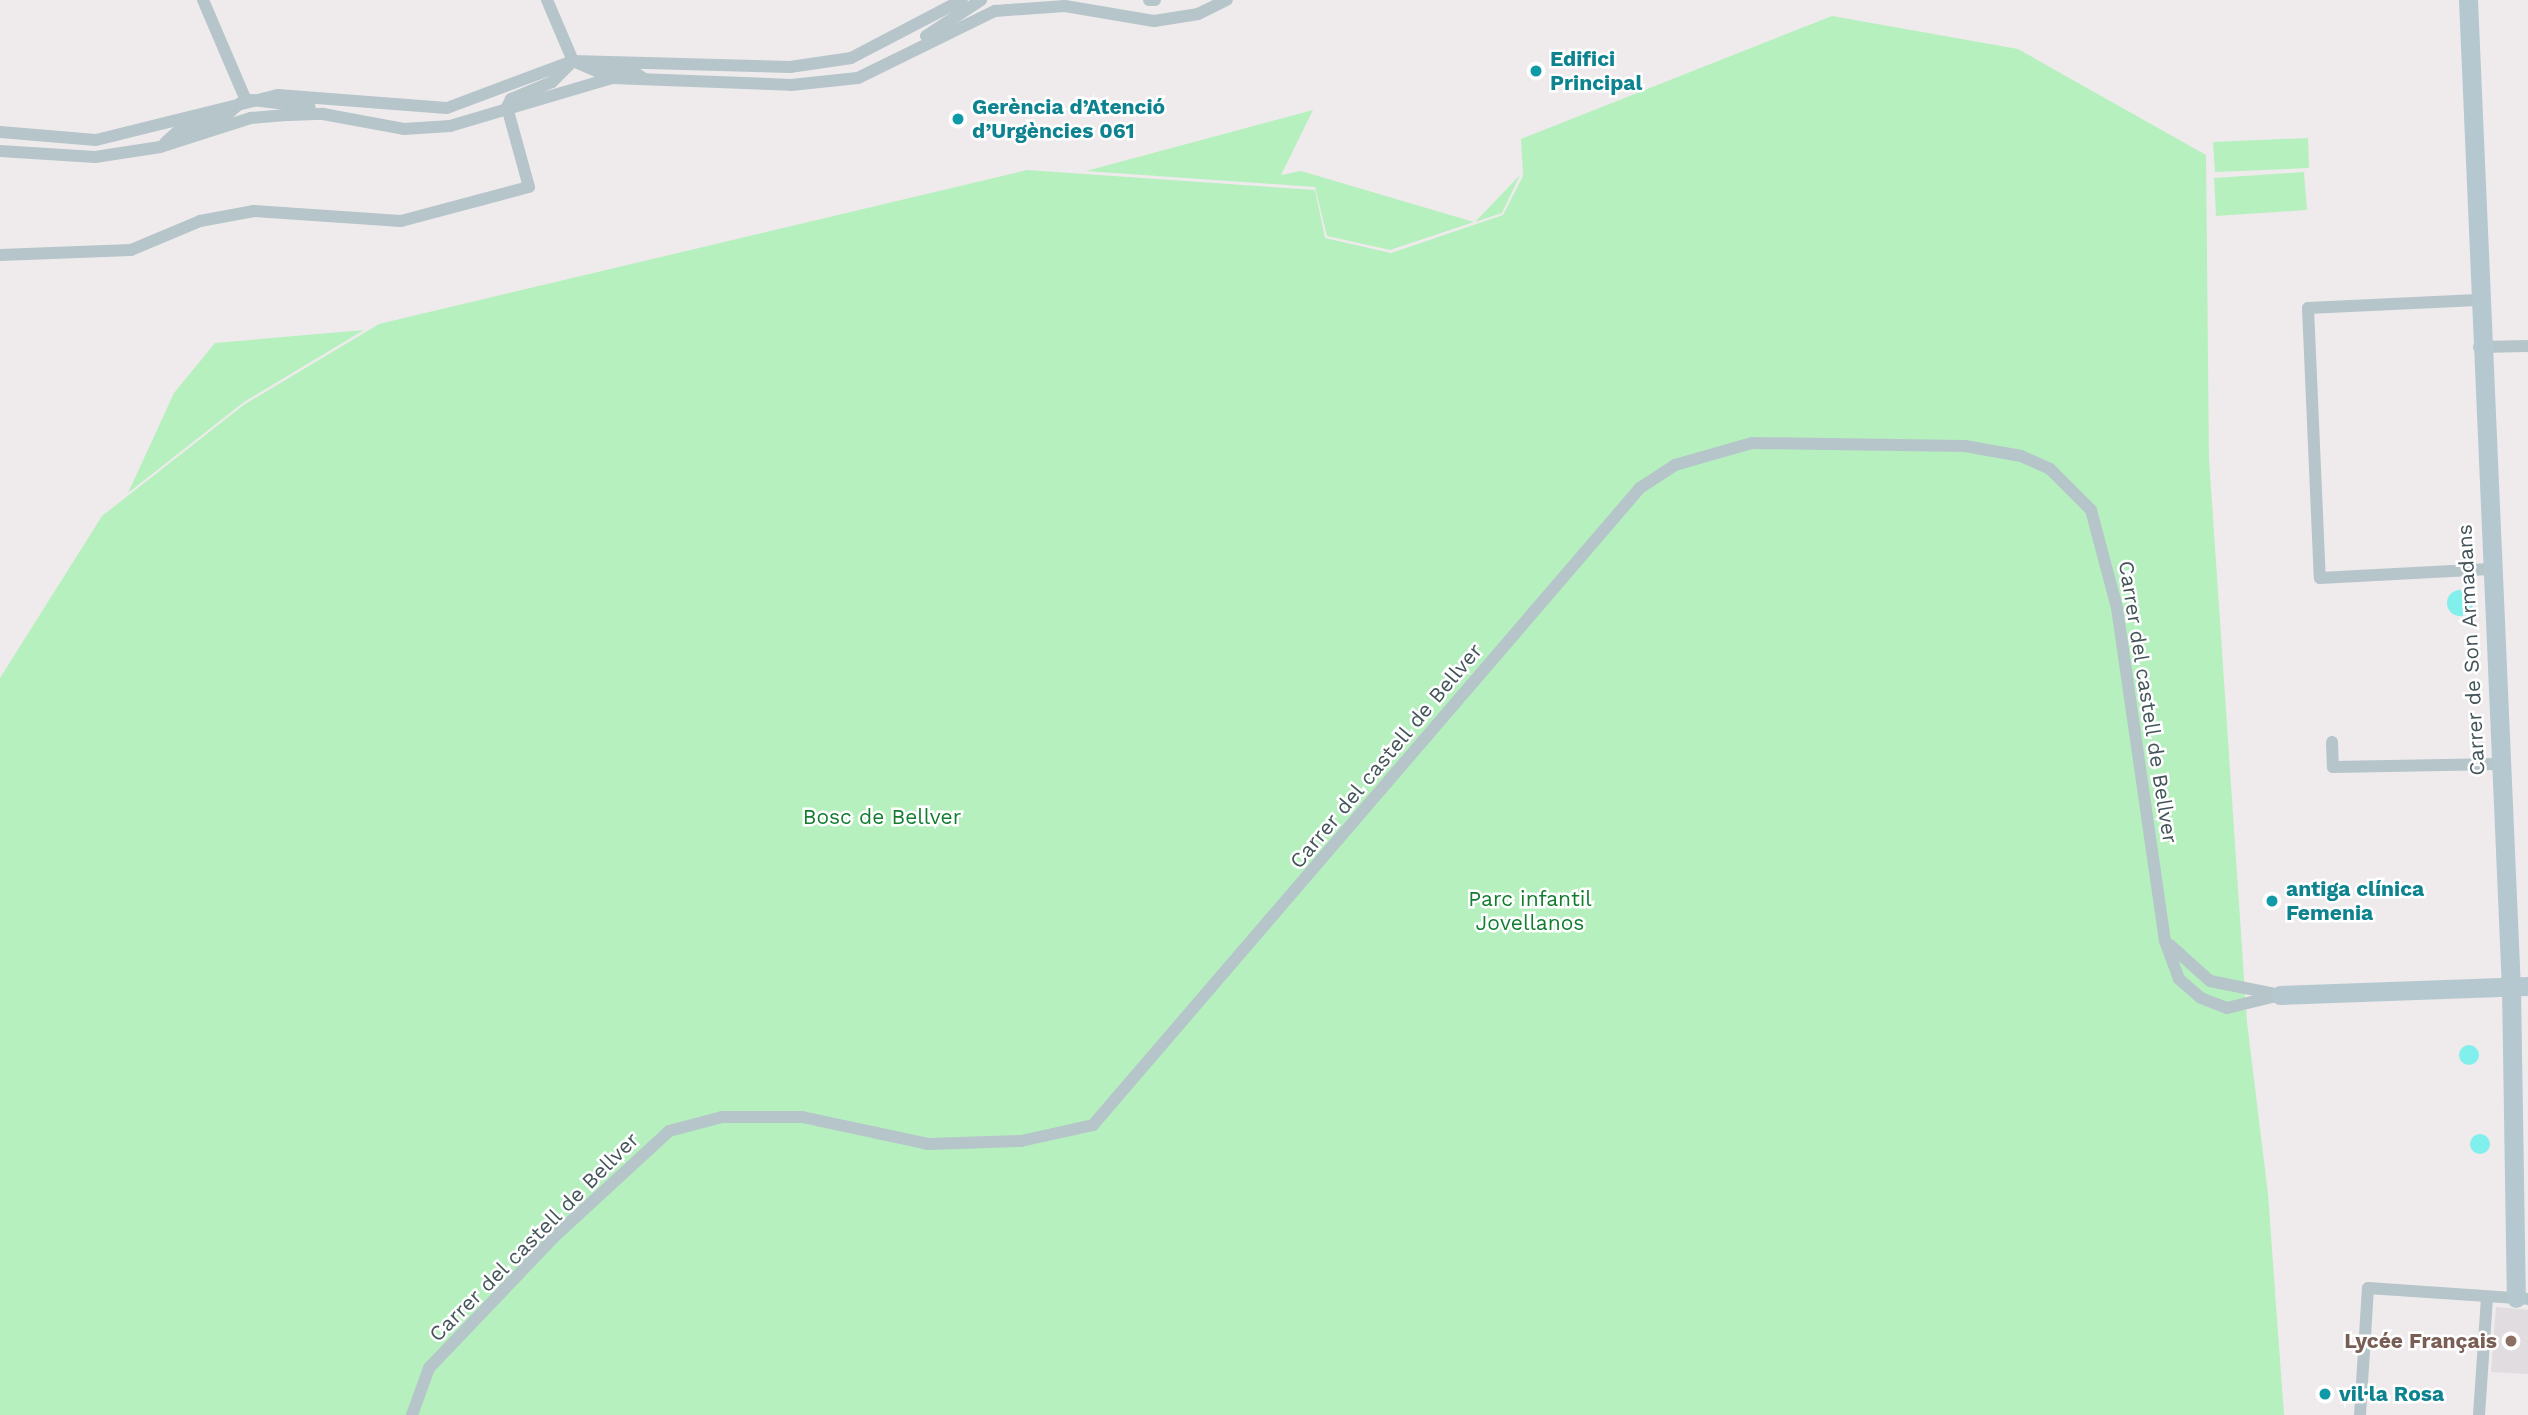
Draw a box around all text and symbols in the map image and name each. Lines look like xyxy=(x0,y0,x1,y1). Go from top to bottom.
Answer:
place label: Edifici Principal xyxy=(1550,46,1642,96)
marker: Edifici Principal xyxy=(1528,63,1544,79)
place label: Gerència d’Atenció d’Urgències 061 xyxy=(972,94,1165,144)
marker: Gerència d’Atenció d’Urgències 061 xyxy=(950,111,966,127)
street label: Carrer de Son Armadans xyxy=(2452,523,2490,777)
street label: Carrer del castell de Bellver xyxy=(2113,558,2183,846)
street label: Carrer del castell de Bellver xyxy=(1284,638,1488,874)
park label: Bosc de Bellver xyxy=(803,804,961,830)
place label: antiga clínica Femenia xyxy=(2286,876,2424,926)
park label: Parc infantil Jovellanos xyxy=(1468,886,1592,936)
marker: antiga clínica Femenia xyxy=(2264,893,2280,909)
street label: Carrer del castell de Bellver xyxy=(423,1126,645,1348)
place label: Lycée Français xyxy=(2344,1328,2497,1354)
marker: Lycée Français xyxy=(2503,1333,2519,1349)
place label: vil·la Rosa xyxy=(2339,1381,2444,1407)
marker: vil·la Rosa xyxy=(2317,1386,2333,1402)

